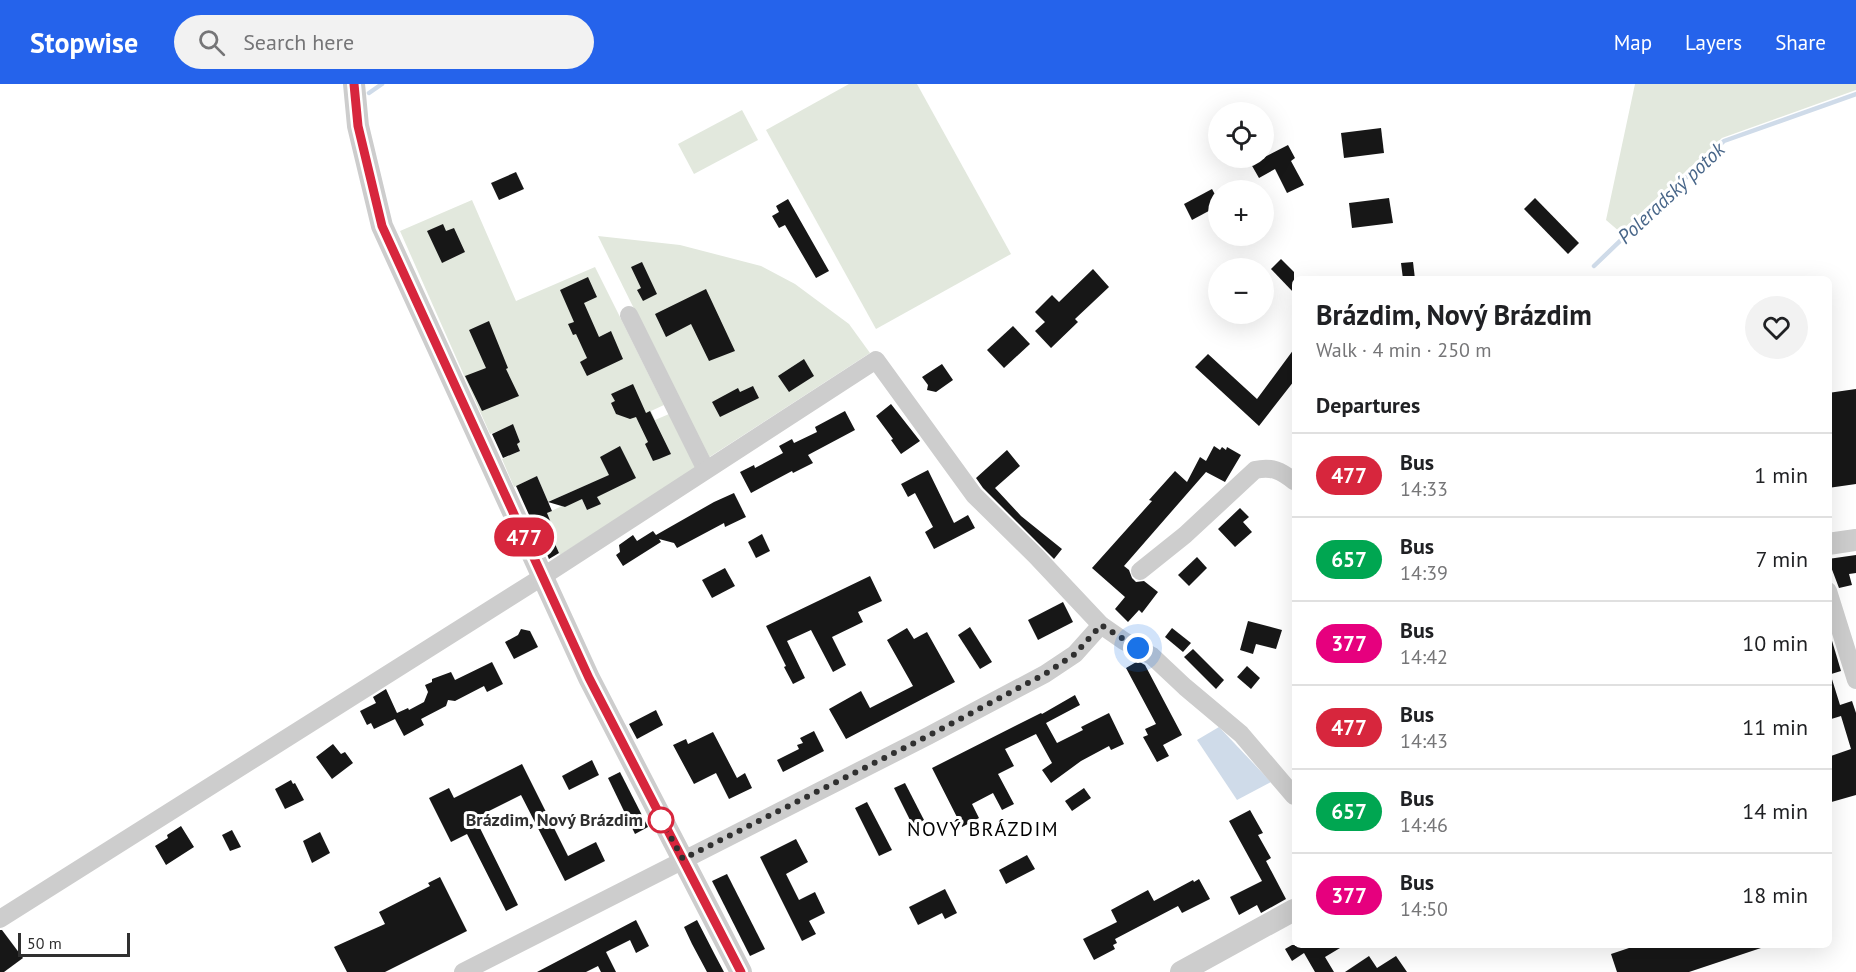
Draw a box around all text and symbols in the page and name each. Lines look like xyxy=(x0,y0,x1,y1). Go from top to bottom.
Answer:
search box xyxy=(174,15,594,69)
text: Stopwise xyxy=(30,24,138,61)
icon: search xyxy=(195,26,228,59)
text: Search here xyxy=(243,28,354,56)
text: Map xyxy=(1614,29,1652,56)
text: Layers xyxy=(1685,29,1742,56)
text: Share xyxy=(1775,29,1826,56)
map controls xyxy=(1208,102,1274,324)
button: locate xyxy=(1208,102,1274,168)
water label: Poleradský potok xyxy=(1612,136,1731,249)
button: + xyxy=(1208,180,1274,246)
button: − xyxy=(1208,258,1274,324)
text: Brázdim, Nový Brázdim xyxy=(1316,296,1592,333)
button: heart xyxy=(1745,296,1808,359)
text: Walk · 4 min · 250 m xyxy=(1316,337,1492,363)
text: Departures xyxy=(1316,391,1420,419)
text: Bus xyxy=(1400,448,1434,476)
text: 1 min xyxy=(1754,461,1808,489)
text: 477 xyxy=(1331,462,1367,489)
text: 14:33 xyxy=(1400,476,1448,502)
line badge: 477 xyxy=(490,518,558,556)
text: 477 xyxy=(506,524,542,551)
text: Bus xyxy=(1400,532,1434,560)
text: 7 min xyxy=(1756,545,1808,573)
text: 657 xyxy=(1331,546,1367,573)
text: 14:39 xyxy=(1400,560,1448,586)
text: Bus xyxy=(1400,616,1434,644)
text: 10 min xyxy=(1742,629,1808,657)
text: 377 xyxy=(1331,630,1367,657)
your location xyxy=(1123,633,1153,663)
text: 14:42 xyxy=(1400,644,1448,670)
text: Bus xyxy=(1400,700,1434,728)
text: 11 min xyxy=(1742,713,1808,741)
text: 477 xyxy=(1331,714,1367,741)
text: 14:43 xyxy=(1400,728,1448,754)
text: Bus xyxy=(1400,784,1434,812)
text: 14 min xyxy=(1742,797,1808,825)
text: 657 xyxy=(1331,798,1367,825)
marker: Brázdim, Nový Brázdim xyxy=(648,807,674,833)
place label: Brázdim, Nový Brázdim xyxy=(466,808,643,831)
text: 14:46 xyxy=(1400,812,1448,838)
district label: NOVÝ BRÁZDIM xyxy=(907,816,1059,842)
text: Bus xyxy=(1400,868,1434,896)
text: 18 min xyxy=(1742,881,1808,909)
text: 377 xyxy=(1331,882,1367,909)
text: 14:50 xyxy=(1400,896,1448,922)
scale bar xyxy=(18,930,130,958)
text: 50 m xyxy=(27,933,62,953)

